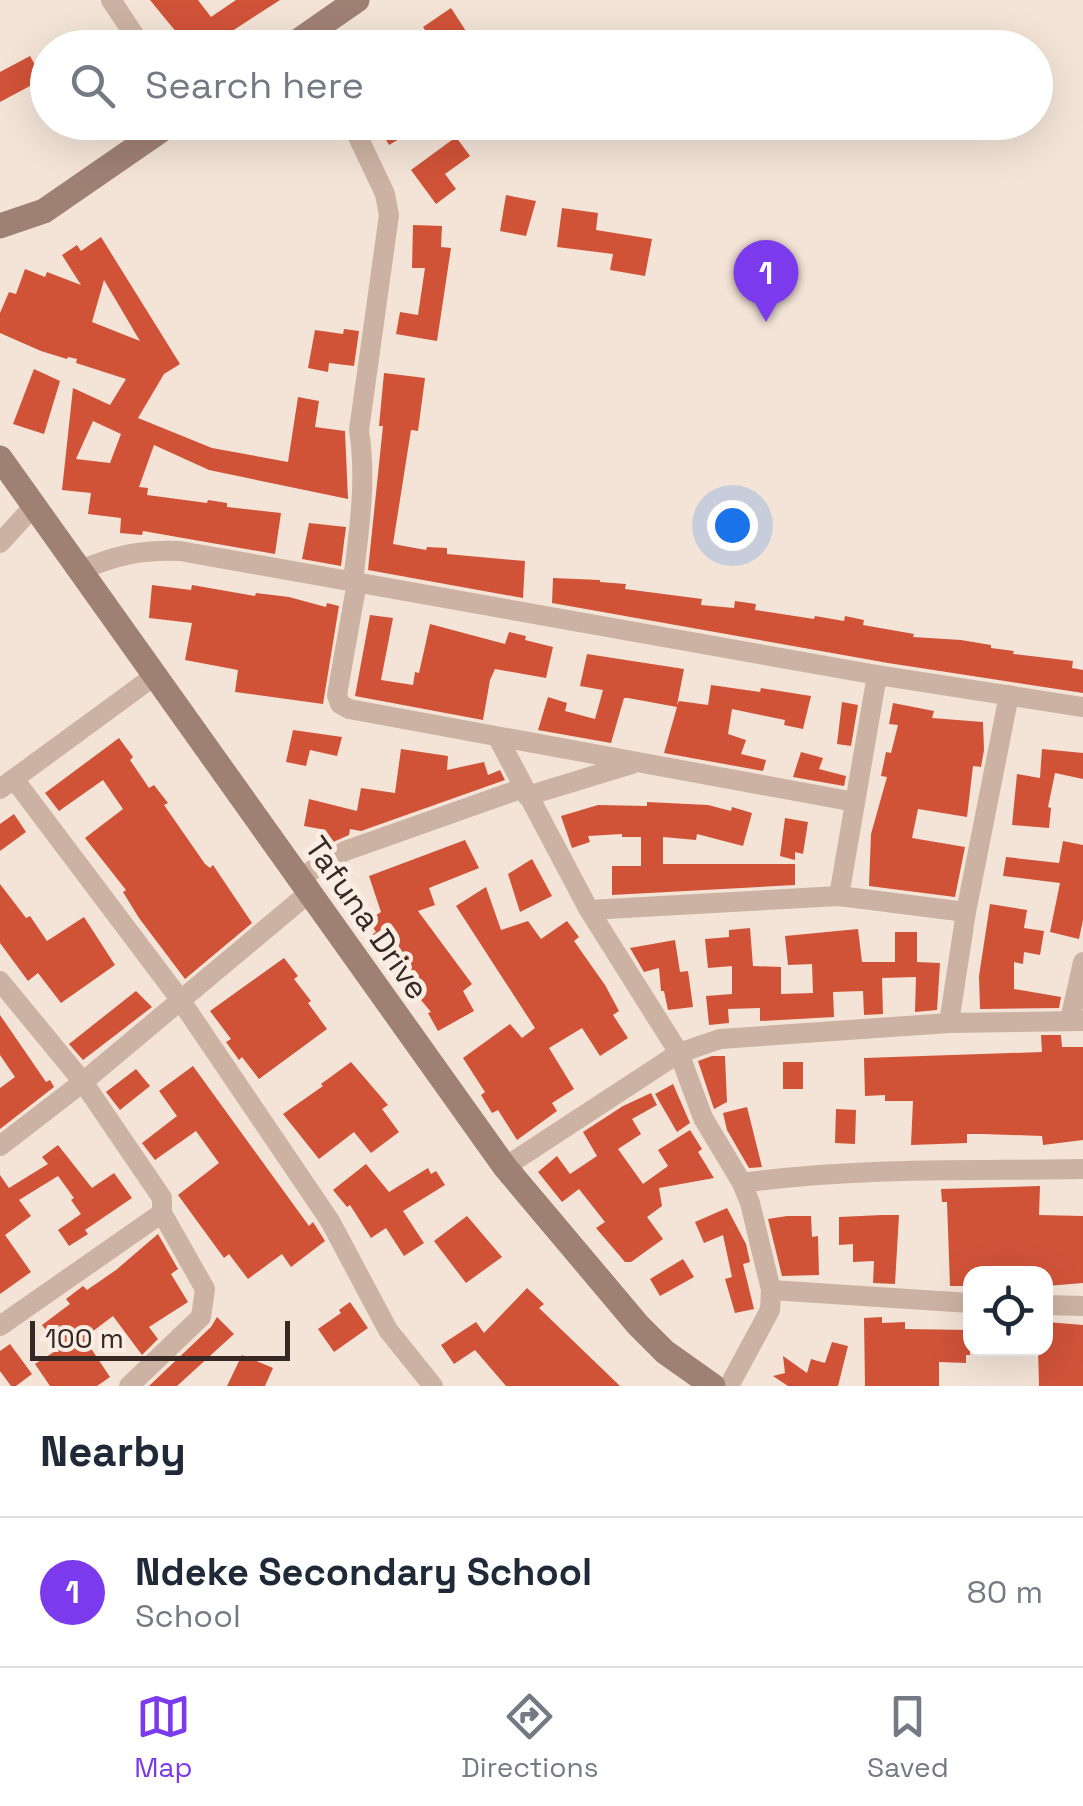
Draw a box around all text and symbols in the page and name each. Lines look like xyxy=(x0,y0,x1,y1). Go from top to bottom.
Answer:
search box xyxy=(30,30,1053,140)
icon: search xyxy=(65,58,120,113)
text: Search here xyxy=(145,61,364,109)
pin: 1 xyxy=(734,240,798,322)
your location xyxy=(707,500,758,551)
street label: Tafuna Drive xyxy=(296,829,438,1007)
map controls xyxy=(963,1266,1053,1356)
button: locate xyxy=(963,1266,1053,1356)
scale bar xyxy=(30,1316,290,1360)
text: 100 m xyxy=(45,1320,124,1356)
text: Nearby xyxy=(40,1425,186,1478)
text: Ndeke Secondary School xyxy=(135,1548,592,1596)
text: 1 xyxy=(65,1572,80,1612)
text: 80 m xyxy=(967,1572,1043,1612)
text: School xyxy=(135,1596,241,1636)
tab: Map xyxy=(134,1689,193,1785)
tab: Directions xyxy=(461,1689,598,1785)
tab: Saved xyxy=(867,1689,949,1785)

